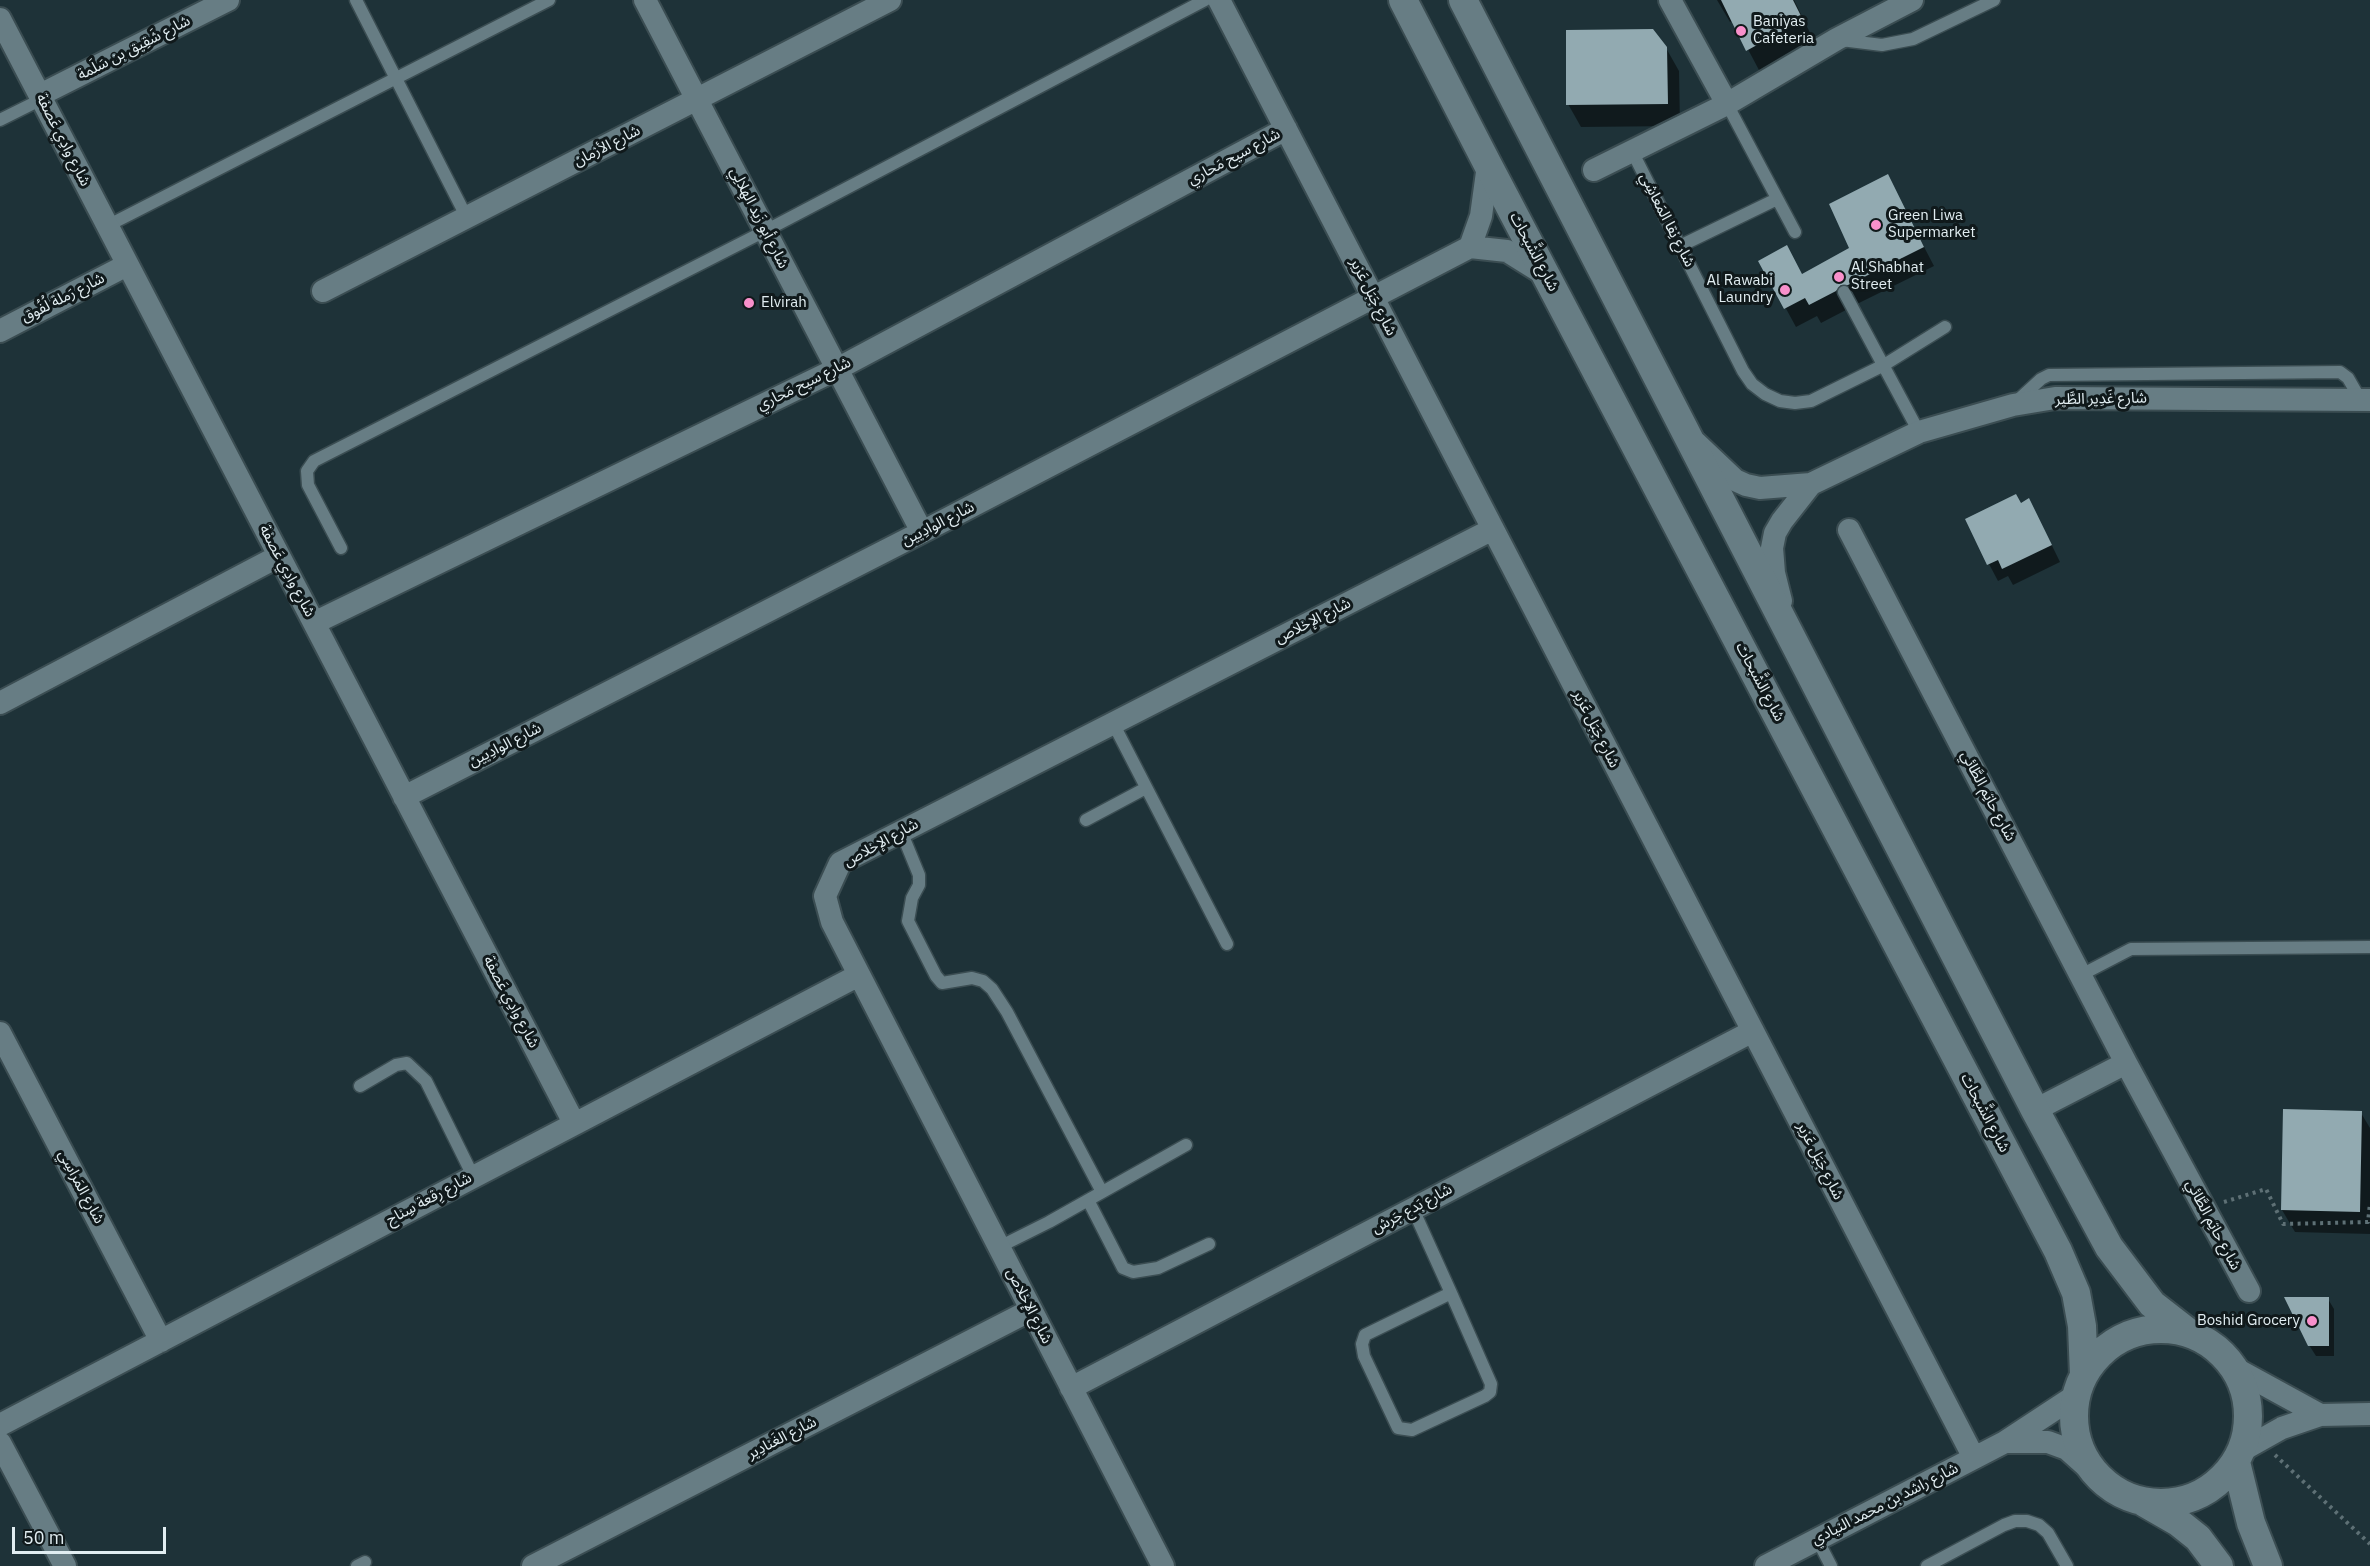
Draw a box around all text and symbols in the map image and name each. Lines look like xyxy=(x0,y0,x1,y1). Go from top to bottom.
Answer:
street label: شارع شَقِيق بن سَلَمة xyxy=(75,12,193,84)
place label: Baniyas Cafeteria xyxy=(1753,13,1814,48)
marker: Baniyas Cafeteria xyxy=(1734,24,1748,38)
street label: شارع وادِي عَصفة xyxy=(32,91,94,189)
street label: شارع الأزمان xyxy=(571,122,643,170)
street label: شارع سيح مَحاري xyxy=(1185,125,1283,189)
street label: شارع أبو زَيد الهِلالِي xyxy=(726,164,792,272)
street label: شارع نِقا المَعاشِي xyxy=(1636,170,1698,270)
place label: Green Liwa Supermarket xyxy=(1888,207,1975,242)
street label: شارع الشَّبحات xyxy=(1506,209,1562,295)
marker: Green Liwa Supermarket xyxy=(1869,218,1883,232)
street label: شارع جَبَل عَزير xyxy=(1346,255,1400,339)
place label: Al Shabhat Street xyxy=(1851,259,1924,294)
street label: شارع رَملة لُفُوق xyxy=(18,269,108,327)
marker: Al Shabhat Street xyxy=(1832,270,1846,284)
place label: Al Rawabi Laundry xyxy=(1707,272,1773,307)
marker: Al Rawabi Laundry xyxy=(1778,283,1792,297)
place label: Elvirah xyxy=(761,294,807,312)
marker: Elvirah xyxy=(742,296,756,310)
street label: شارع سيح مَحاري xyxy=(754,354,854,414)
street label: شارع غَدِير الطَّير xyxy=(2055,389,2147,409)
street label: شارع الوادِيين xyxy=(899,498,977,550)
street label: شارع وادِي عَصفة xyxy=(255,522,319,620)
street label: شارع الإخلاص xyxy=(1272,594,1354,648)
street label: شارع الشَّبحات xyxy=(1732,639,1788,725)
street label: شارع جَبَل عَزير xyxy=(1569,687,1623,771)
street label: شارع الوادِيين xyxy=(466,719,544,771)
street label: شارع حاتِم الطَّائي xyxy=(1957,748,2019,844)
street label: شارع الإخلاص xyxy=(841,815,921,871)
street label: شارع وادِي عَصفة xyxy=(479,953,543,1051)
street label: شارع الشَّبحات xyxy=(1957,1070,2013,1156)
street label: شارع جَبَل عَزير xyxy=(1793,1119,1847,1203)
street label: شارع المَراسِي xyxy=(54,1147,108,1227)
street label: شارع رِقعة سِناح xyxy=(383,1169,475,1229)
street label: شارع حاتِم الطَّائي xyxy=(2182,1177,2244,1273)
street label: شارع بَدع جَرش xyxy=(1369,1180,1455,1238)
street label: شارع الإخلاص xyxy=(1002,1265,1056,1347)
place label: Boshid Grocery xyxy=(2197,1312,2300,1330)
marker: Boshid Grocery xyxy=(2305,1314,2319,1328)
street label: شارع الغَنادِير xyxy=(744,1413,820,1463)
street label: شارع راشد بن محمد النيادي xyxy=(1809,1459,1961,1549)
scale bar xyxy=(15,1515,170,1553)
text: 50 m xyxy=(23,1526,65,1549)

